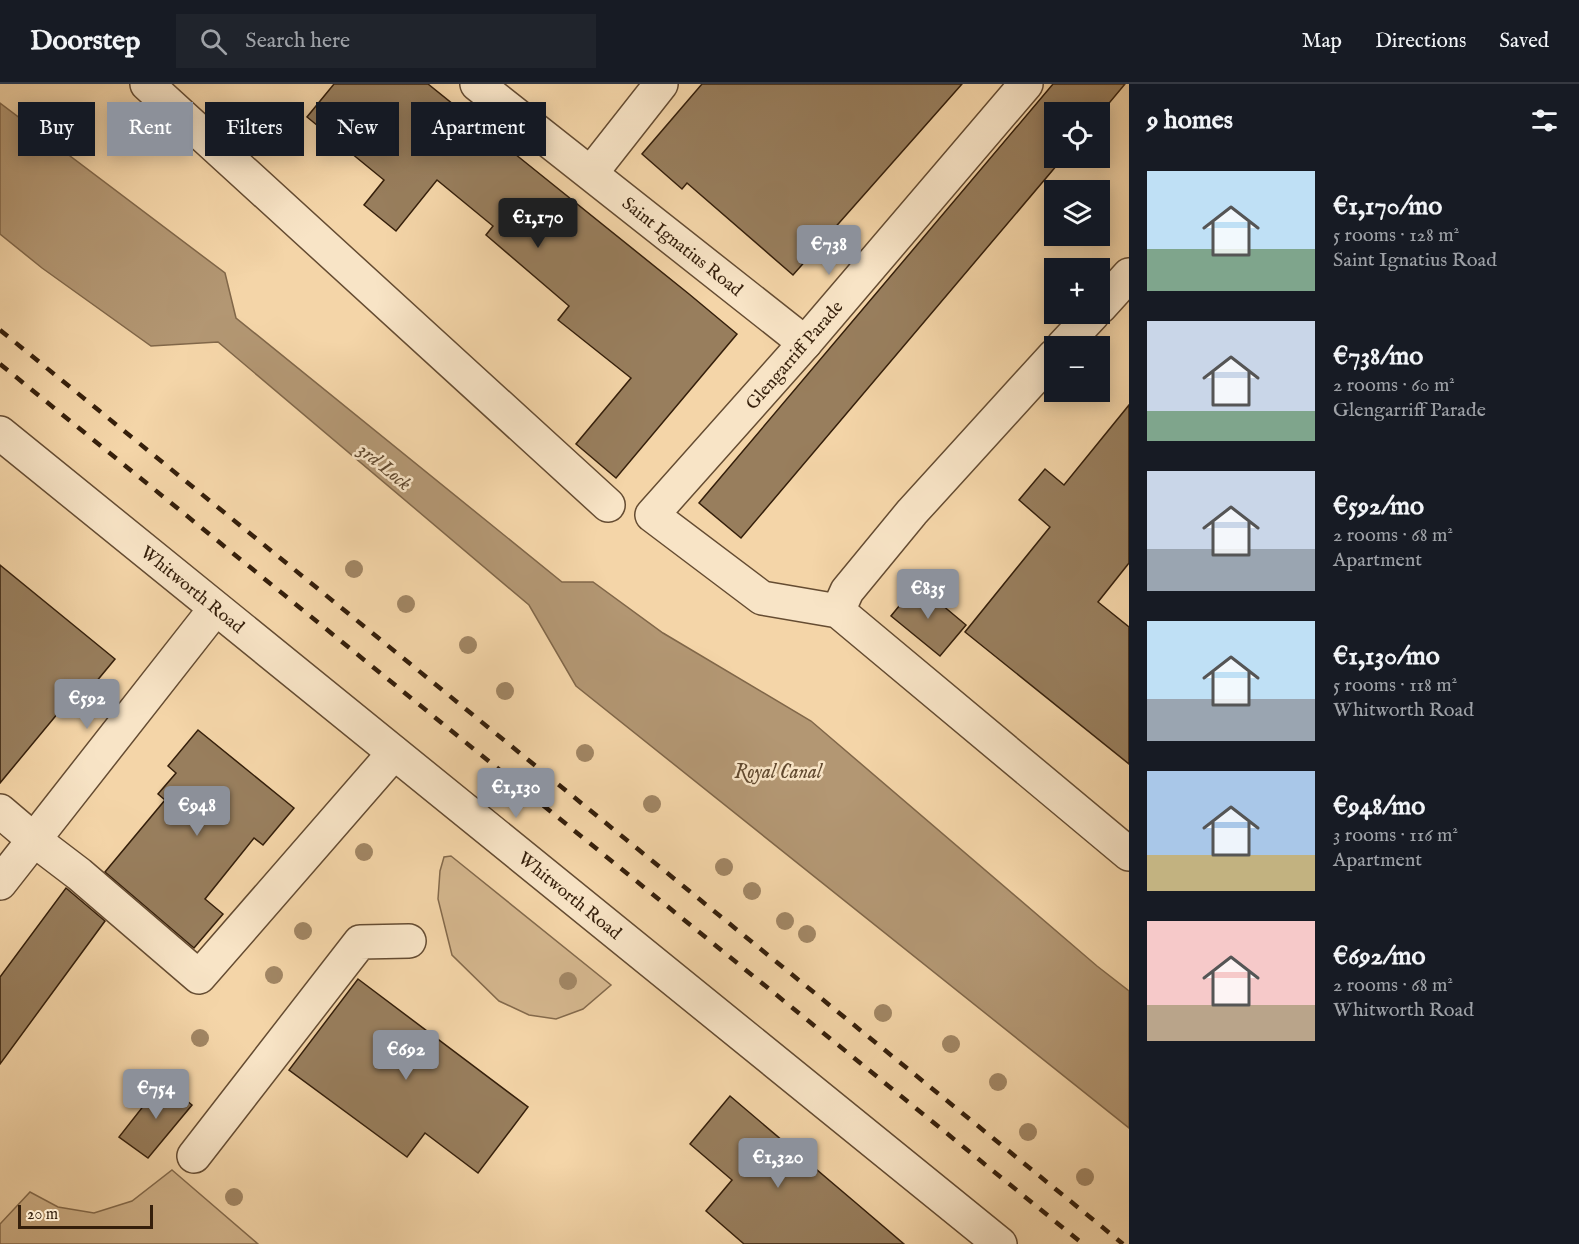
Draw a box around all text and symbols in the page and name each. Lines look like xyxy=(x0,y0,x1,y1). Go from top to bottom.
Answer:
search box xyxy=(176,14,596,68)
text: Doorstep xyxy=(30,24,140,59)
icon: search xyxy=(197,25,230,58)
text: Search here xyxy=(245,27,350,55)
text: Map xyxy=(1302,28,1342,55)
text: Directions xyxy=(1375,28,1466,55)
text: Saved xyxy=(1499,28,1549,55)
chip: Buy xyxy=(18,102,95,156)
chip: Rent xyxy=(107,102,193,156)
chip: Filters xyxy=(205,102,304,156)
chip: New xyxy=(316,102,399,156)
chip: Apartment xyxy=(411,102,546,156)
map controls xyxy=(1044,102,1110,402)
button: locate xyxy=(1044,102,1110,168)
text: 9 homes xyxy=(1147,104,1233,137)
icon: filters xyxy=(1528,104,1561,137)
button: layers xyxy=(1044,180,1110,246)
text: €1,170/mo xyxy=(1333,190,1442,223)
street label: Saint Ignatius Road xyxy=(617,193,747,303)
icon: home xyxy=(1195,195,1267,267)
pin: €1,170 xyxy=(489,198,587,249)
text: €1,170 xyxy=(512,205,564,230)
text: 5 rooms · 128 m² xyxy=(1333,223,1459,248)
pin: €738 xyxy=(793,225,865,276)
text: €738 xyxy=(811,232,847,257)
text: Saint Ignatius Road xyxy=(1333,248,1497,273)
button: + xyxy=(1044,258,1110,324)
street label: Glengarriff Parade xyxy=(741,297,849,415)
button: − xyxy=(1044,336,1110,402)
text: €738/mo xyxy=(1333,340,1423,373)
icon: home xyxy=(1195,345,1267,417)
text: 2 rooms · 60 m² xyxy=(1333,373,1455,398)
text: Glengarriff Parade xyxy=(1333,398,1486,423)
water label: 3rd Lock xyxy=(352,438,416,496)
text: €592/mo xyxy=(1333,490,1424,523)
icon: home xyxy=(1195,495,1267,567)
text: 2 rooms · 68 m² xyxy=(1333,523,1453,548)
street label: Whitworth Road xyxy=(135,541,249,640)
text: Apartment xyxy=(1333,548,1422,573)
pin: €835 xyxy=(892,569,964,620)
text: €835 xyxy=(911,576,945,601)
text: €1,130/mo xyxy=(1333,640,1440,673)
icon: home xyxy=(1195,645,1267,717)
text: 5 rooms · 118 m² xyxy=(1333,673,1457,698)
pin: €592 xyxy=(51,679,123,730)
text: €592 xyxy=(68,686,106,711)
text: Whitworth Road xyxy=(1333,698,1474,723)
water label: Royal Canal xyxy=(734,760,824,785)
pin: €1,130 xyxy=(467,768,565,819)
text: €1,130 xyxy=(491,775,541,800)
pin: €948 xyxy=(161,786,233,837)
text: €948/mo xyxy=(1333,790,1425,823)
text: €948 xyxy=(178,793,216,818)
icon: home xyxy=(1195,795,1267,867)
text: 3 rooms · 116 m² xyxy=(1333,823,1458,848)
street label: Whitworth Road xyxy=(513,848,626,946)
text: Apartment xyxy=(1333,848,1422,873)
text: €692/mo xyxy=(1333,940,1426,973)
icon: home xyxy=(1195,945,1267,1017)
text: 2 rooms · 68 m² xyxy=(1333,973,1453,998)
text: Whitworth Road xyxy=(1333,998,1474,1023)
pin: €692 xyxy=(370,1030,442,1081)
text: €692 xyxy=(387,1037,425,1062)
pin: €754 xyxy=(120,1069,192,1120)
text: €754 xyxy=(137,1076,175,1101)
pin: €1,320 xyxy=(729,1138,827,1189)
text: €1,320 xyxy=(752,1145,804,1170)
scale bar xyxy=(18,1202,153,1230)
text: 20 m xyxy=(27,1205,58,1225)

